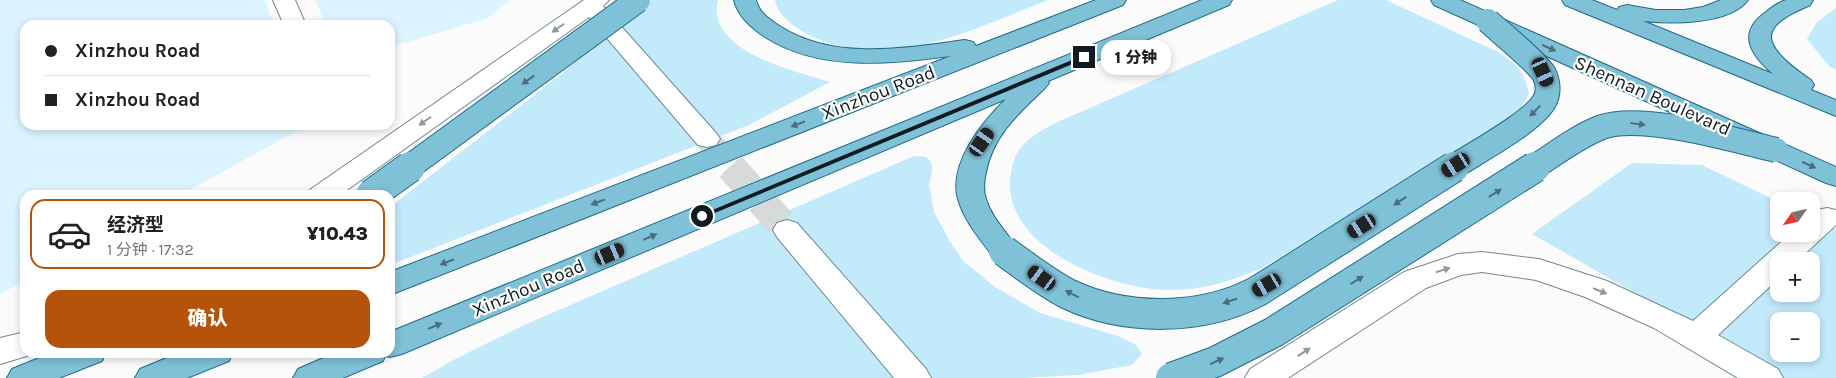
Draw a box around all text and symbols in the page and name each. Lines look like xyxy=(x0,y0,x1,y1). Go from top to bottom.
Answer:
one-way arrow xyxy=(551,23,565,33)
text: Xinzhou Road xyxy=(75,40,201,62)
callout: 1 分钟 xyxy=(1102,40,1172,74)
one-way arrow xyxy=(1542,44,1556,52)
route end xyxy=(1073,46,1095,68)
text: 1 分钟 xyxy=(1115,48,1157,67)
street label: Shennan Boulevard xyxy=(1571,51,1734,140)
car xyxy=(1530,55,1555,89)
street label: Xinzhou Road xyxy=(818,61,938,125)
one-way arrow xyxy=(522,75,535,86)
text: Xinzhou Road xyxy=(75,89,201,111)
one-way arrow xyxy=(1529,104,1541,116)
one-way arrow xyxy=(419,116,432,126)
one-way arrow xyxy=(791,120,806,128)
one-way arrow xyxy=(1631,120,1647,128)
car xyxy=(967,125,996,159)
car xyxy=(1439,151,1472,179)
one-way arrow xyxy=(1802,162,1816,170)
one-way arrow xyxy=(1488,188,1501,197)
north arrow xyxy=(1770,192,1820,242)
map controls xyxy=(1770,192,1820,362)
one-way arrow xyxy=(1393,196,1407,206)
one-way arrow xyxy=(591,199,605,207)
route start xyxy=(691,205,713,227)
icon: car xyxy=(47,212,92,257)
car xyxy=(1345,212,1378,240)
text: 经济型 xyxy=(107,214,164,236)
text: ¥10.43 xyxy=(307,223,368,245)
one-way arrow xyxy=(643,233,658,241)
text: 1 分钟 · 17:32 xyxy=(107,240,194,259)
car xyxy=(593,241,626,267)
button: + xyxy=(1770,252,1820,302)
street label: Xinzhou Road xyxy=(469,254,588,321)
one-way arrow xyxy=(439,258,454,266)
car xyxy=(1025,263,1058,293)
one-way arrow xyxy=(1435,265,1450,273)
car xyxy=(1250,271,1283,299)
one-way arrow xyxy=(1351,275,1364,284)
one-way arrow xyxy=(1593,287,1607,295)
button: 确认 xyxy=(45,290,370,348)
one-way arrow xyxy=(1065,290,1080,299)
one-way arrow xyxy=(1223,298,1238,305)
button: − xyxy=(1770,312,1820,362)
one-way arrow xyxy=(428,322,443,330)
one-way arrow xyxy=(1297,348,1310,357)
one-way arrow xyxy=(1210,356,1224,364)

